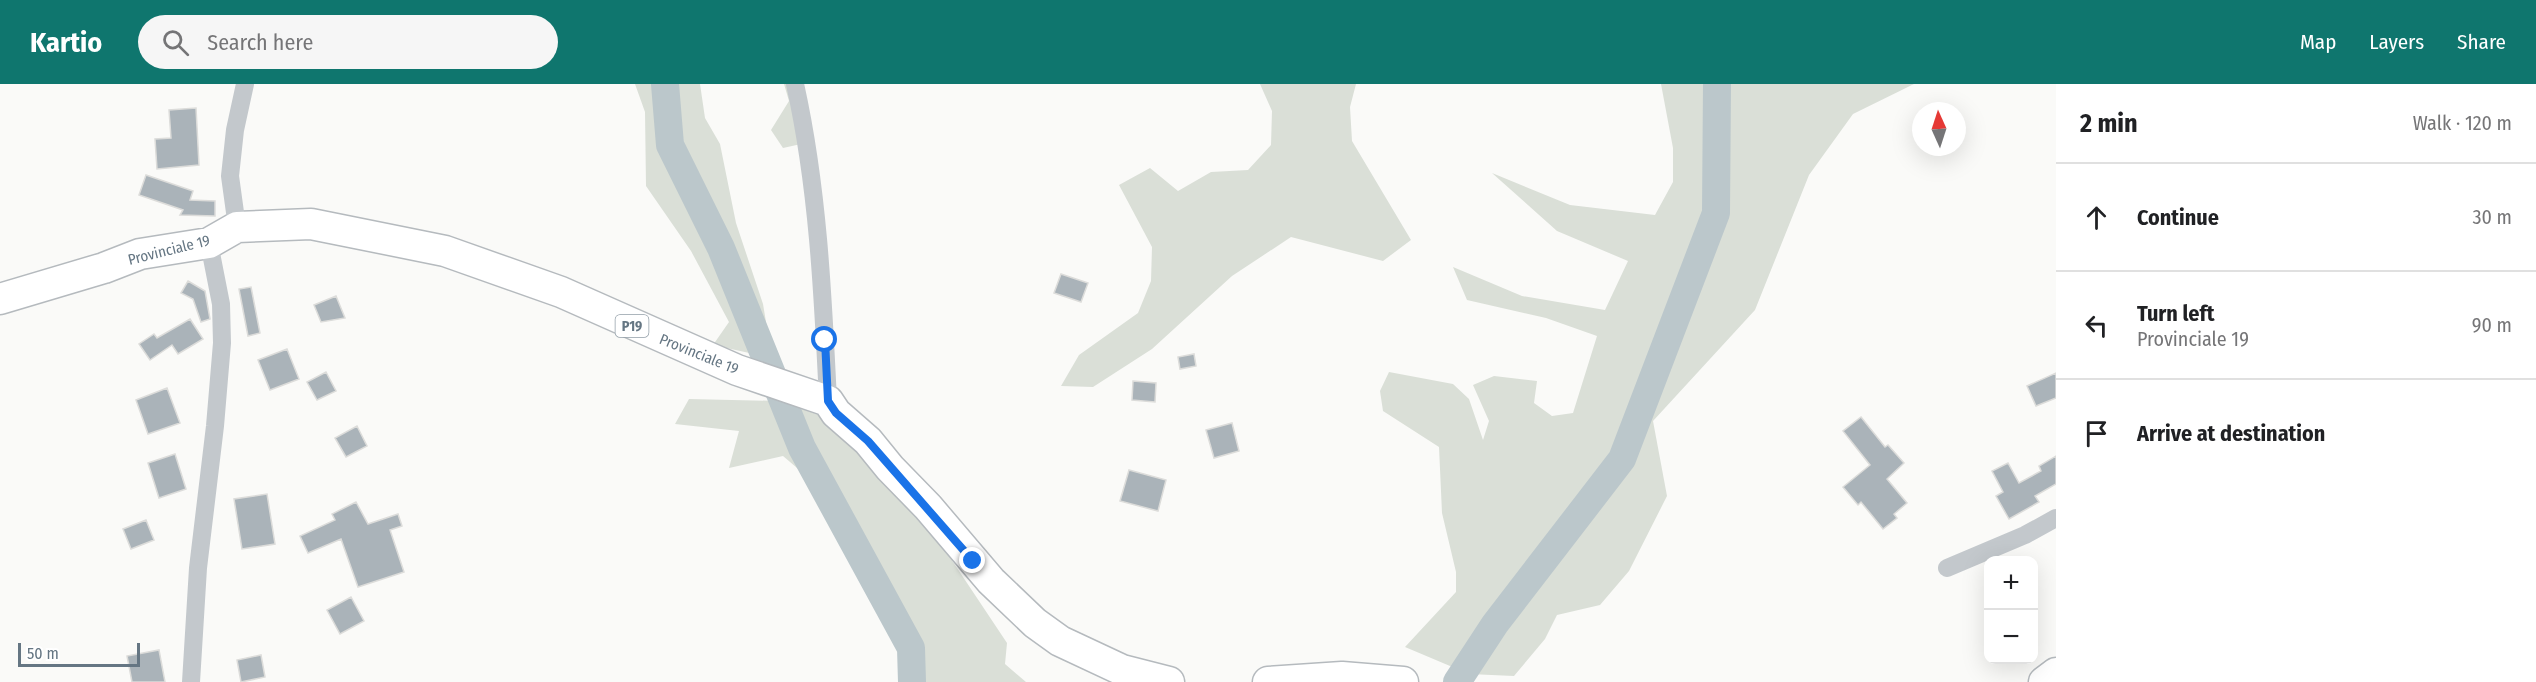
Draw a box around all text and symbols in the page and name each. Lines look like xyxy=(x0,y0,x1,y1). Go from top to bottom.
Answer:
search box xyxy=(138,15,558,69)
text: Kartio xyxy=(30,26,102,59)
icon: search xyxy=(159,26,192,59)
text: Search here xyxy=(207,29,313,56)
text: Map xyxy=(2300,29,2336,55)
text: Layers xyxy=(2369,29,2424,55)
text: Share xyxy=(2457,29,2506,55)
north arrow xyxy=(1912,102,1966,156)
text: 2 min xyxy=(2080,108,2138,139)
text: Walk · 120 m xyxy=(2413,111,2512,135)
icon: ahead xyxy=(2080,201,2113,234)
text: Continue xyxy=(2137,204,2219,231)
text: 30 m xyxy=(2472,205,2512,229)
street label: Provinciale 19 xyxy=(126,231,212,269)
text: Turn left xyxy=(2137,300,2215,327)
icon: left xyxy=(2080,309,2113,342)
text: 90 m xyxy=(2472,313,2512,337)
road number: P19 xyxy=(616,315,648,337)
route start xyxy=(811,326,837,352)
text: Provinciale 19 xyxy=(2137,327,2249,351)
street label: Provinciale 19 xyxy=(657,330,741,378)
icon: arrive xyxy=(2080,417,2113,450)
text: Arrive at destination xyxy=(2137,420,2325,447)
route end xyxy=(959,547,985,573)
map controls xyxy=(1984,556,2038,664)
button: + xyxy=(1984,556,2038,610)
button: − xyxy=(1984,610,2038,664)
scale bar xyxy=(18,640,140,668)
text: 50 m xyxy=(27,644,59,663)

